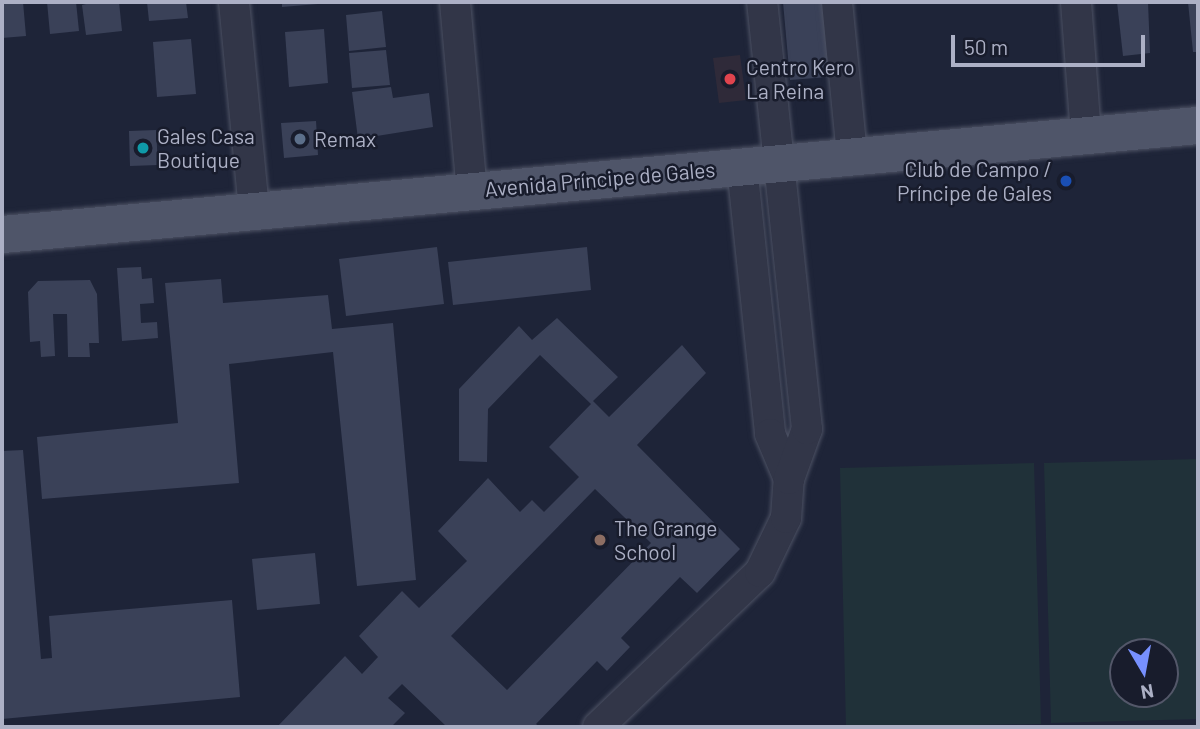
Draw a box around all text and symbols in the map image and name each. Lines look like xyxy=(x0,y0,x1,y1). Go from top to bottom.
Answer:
scale bar xyxy=(955,21,1149,65)
text: 50 m xyxy=(964,34,1008,59)
place label: Centro Kero La Reina xyxy=(746,54,855,104)
marker: Centro Kero La Reina xyxy=(720,69,740,89)
place label: Gales Casa Boutique xyxy=(157,123,255,173)
place label: Remax xyxy=(314,126,376,152)
marker: Remax xyxy=(292,131,308,147)
marker: Gales Casa Boutique xyxy=(135,140,151,156)
street label: Avenida Príncipe de Gales xyxy=(484,156,716,202)
place label: Club de Campo / Príncipe de Gales xyxy=(897,156,1052,206)
marker: Club de Campo / Príncipe de Gales xyxy=(1058,173,1074,189)
place label: The Grange School xyxy=(614,515,717,565)
marker: The Grange School xyxy=(592,532,608,548)
north arrow xyxy=(1109,638,1179,708)
text: N xyxy=(1139,680,1156,705)

